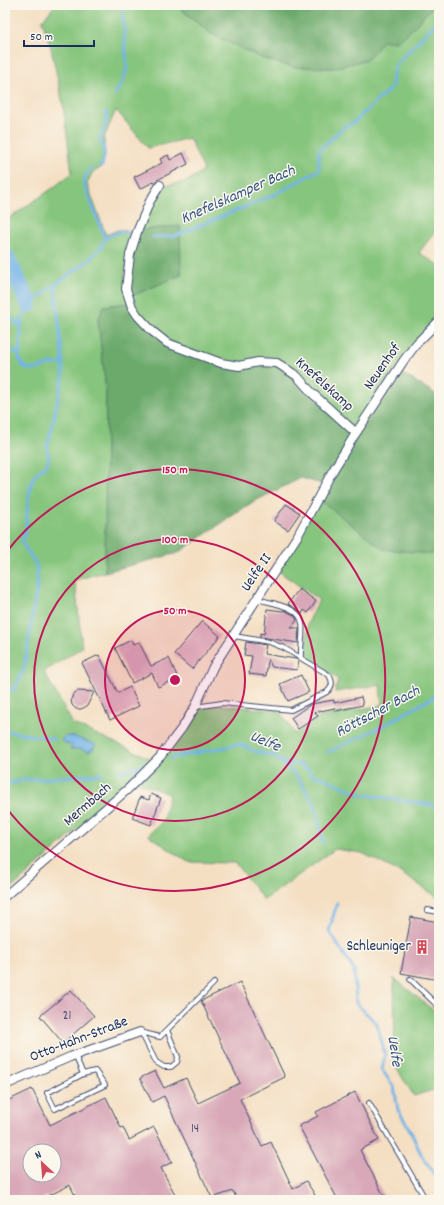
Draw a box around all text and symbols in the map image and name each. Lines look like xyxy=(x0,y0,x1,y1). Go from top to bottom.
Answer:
scale bar xyxy=(24,22,94,48)
text: 50 m xyxy=(30,29,53,46)
water label: Knefelskamper Bach xyxy=(177,159,299,231)
street label: Neuenhof xyxy=(359,338,408,395)
street label: Knefelskamp xyxy=(290,353,358,418)
text: 150 m xyxy=(162,462,188,479)
text: 100 m xyxy=(162,532,188,549)
street label: Uelfe II xyxy=(236,549,278,597)
text: 50 m xyxy=(163,603,187,620)
centre of rings xyxy=(168,673,182,687)
water label: Röttscher Bach xyxy=(332,680,425,744)
water label: Uelfe xyxy=(246,725,285,759)
street label: Mermbach xyxy=(59,778,117,832)
place label: Schleuniger xyxy=(346,936,411,958)
building icon: Schleuniger xyxy=(414,939,430,955)
house number: 21 xyxy=(63,1007,71,1026)
street label: Otto-Hahn-Straße xyxy=(27,1011,132,1069)
water label: Uelfe xyxy=(380,1034,408,1069)
house number: 14 xyxy=(191,1120,199,1139)
north arrow xyxy=(22,1143,62,1183)
text: N xyxy=(33,1147,45,1164)

